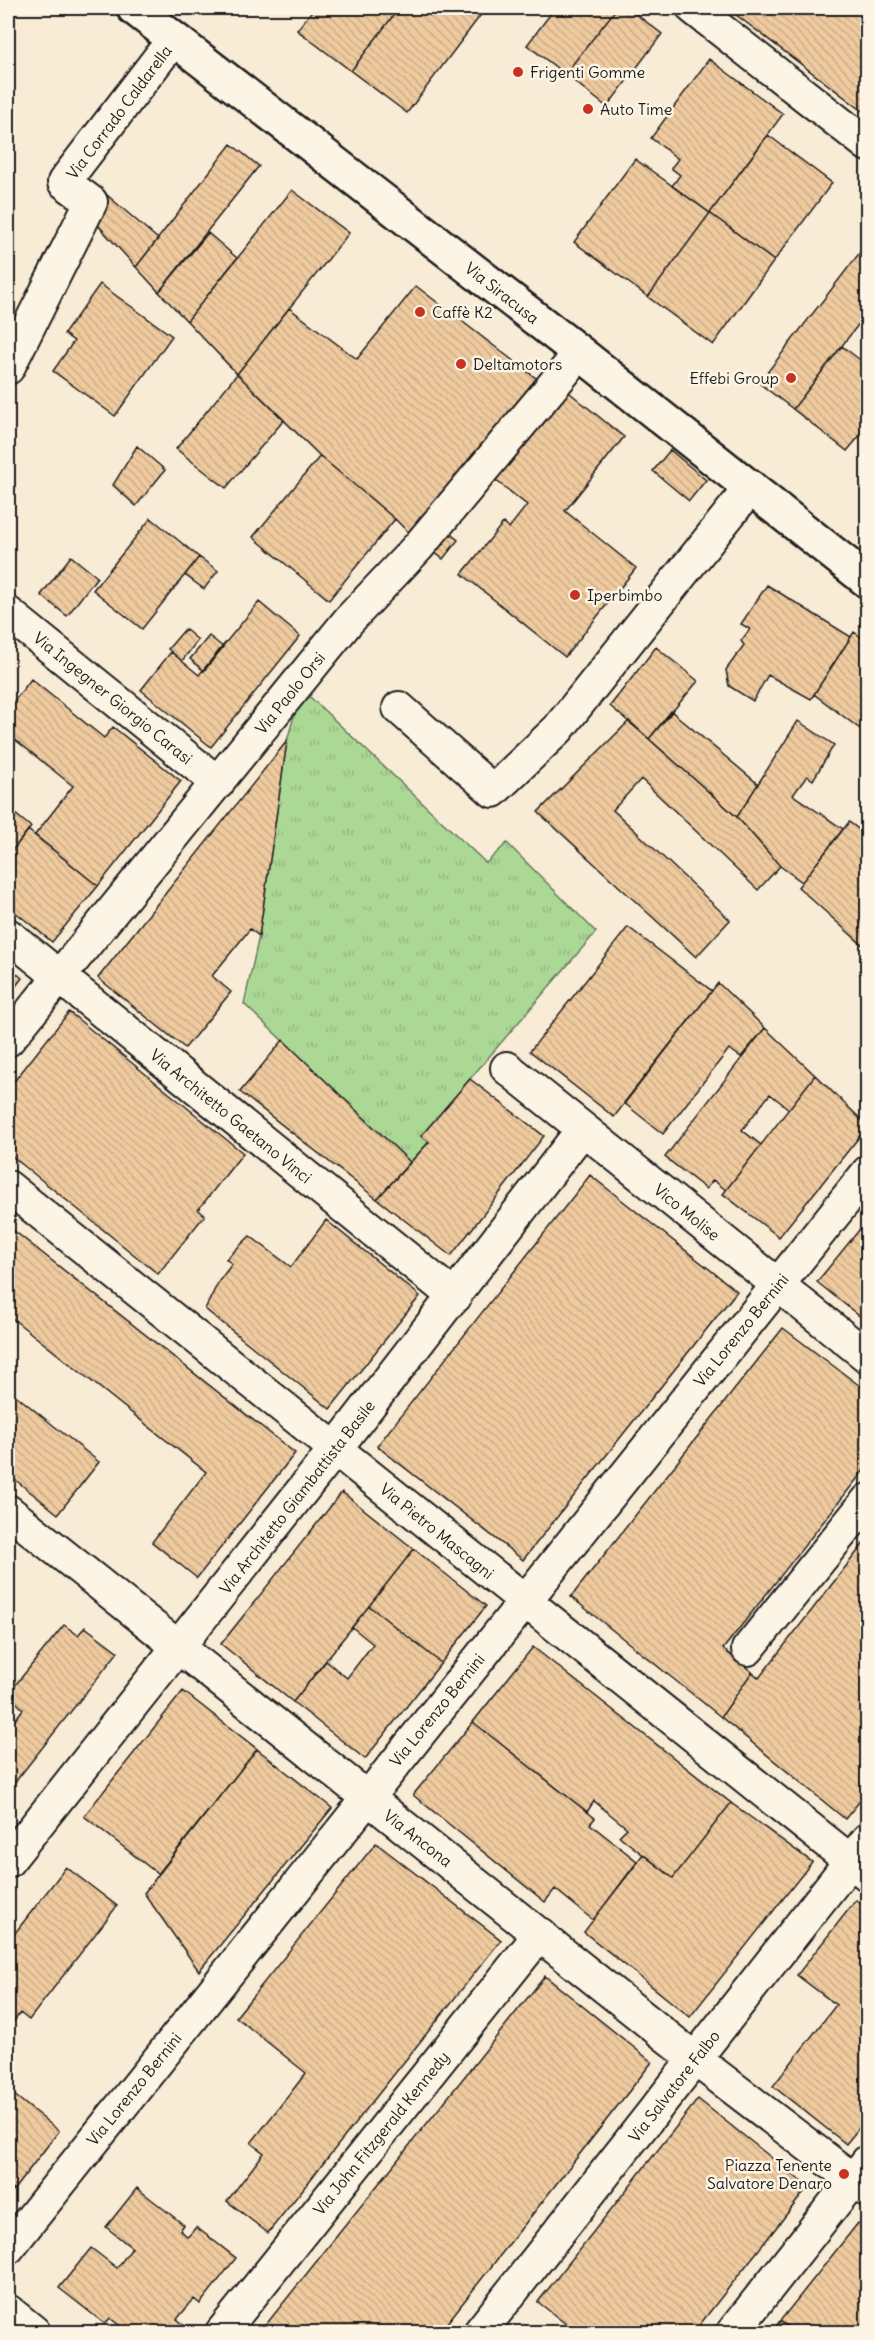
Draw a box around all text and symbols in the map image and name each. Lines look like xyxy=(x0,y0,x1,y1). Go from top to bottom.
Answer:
street label: Via Corrado Caldarella xyxy=(62,41,176,183)
place label: Frigenti Gomme xyxy=(530,62,645,82)
marker: Frigenti Gomme xyxy=(511,65,525,79)
place label: Auto Time xyxy=(600,99,672,119)
marker: Auto Time xyxy=(581,102,595,116)
street label: Via Siracusa xyxy=(461,258,543,328)
place label: Caffè K2 xyxy=(432,302,493,322)
marker: Caffè K2 xyxy=(413,305,427,319)
place label: Deltamotors xyxy=(473,354,562,374)
marker: Deltamotors xyxy=(454,357,468,371)
place label: Effebi Group xyxy=(689,368,779,388)
marker: Effebi Group xyxy=(784,371,798,385)
place label: Iperbimbo xyxy=(587,585,662,605)
marker: Iperbimbo xyxy=(568,588,582,602)
street label: Via Ingegner Giorgio Carasi xyxy=(29,628,197,768)
street label: Via Paolo Orsi xyxy=(251,648,329,738)
street label: Via Architetto Gaetano Vinci xyxy=(146,1045,316,1187)
street label: Vico Molise xyxy=(650,1179,724,1245)
street label: Via Lorenzo Bernini xyxy=(689,1269,793,1391)
street label: Via Architetto Giambattista Basile xyxy=(215,1396,379,1598)
street label: Via Pietro Mascagni xyxy=(376,1479,498,1583)
street label: Via Lorenzo Bernini xyxy=(385,1649,489,1771)
street label: Via Ancona xyxy=(380,1805,456,1871)
street label: Via Salvatore Falbo xyxy=(624,2026,724,2146)
street label: Via Lorenzo Bernini xyxy=(82,2028,186,2150)
street label: Via John Fitzgerald Kennedy xyxy=(309,2047,453,2219)
place label: Piazza Tenente Salvatore Denaro xyxy=(707,2155,832,2193)
marker: Piazza Tenente Salvatore Denaro xyxy=(837,2167,851,2181)

